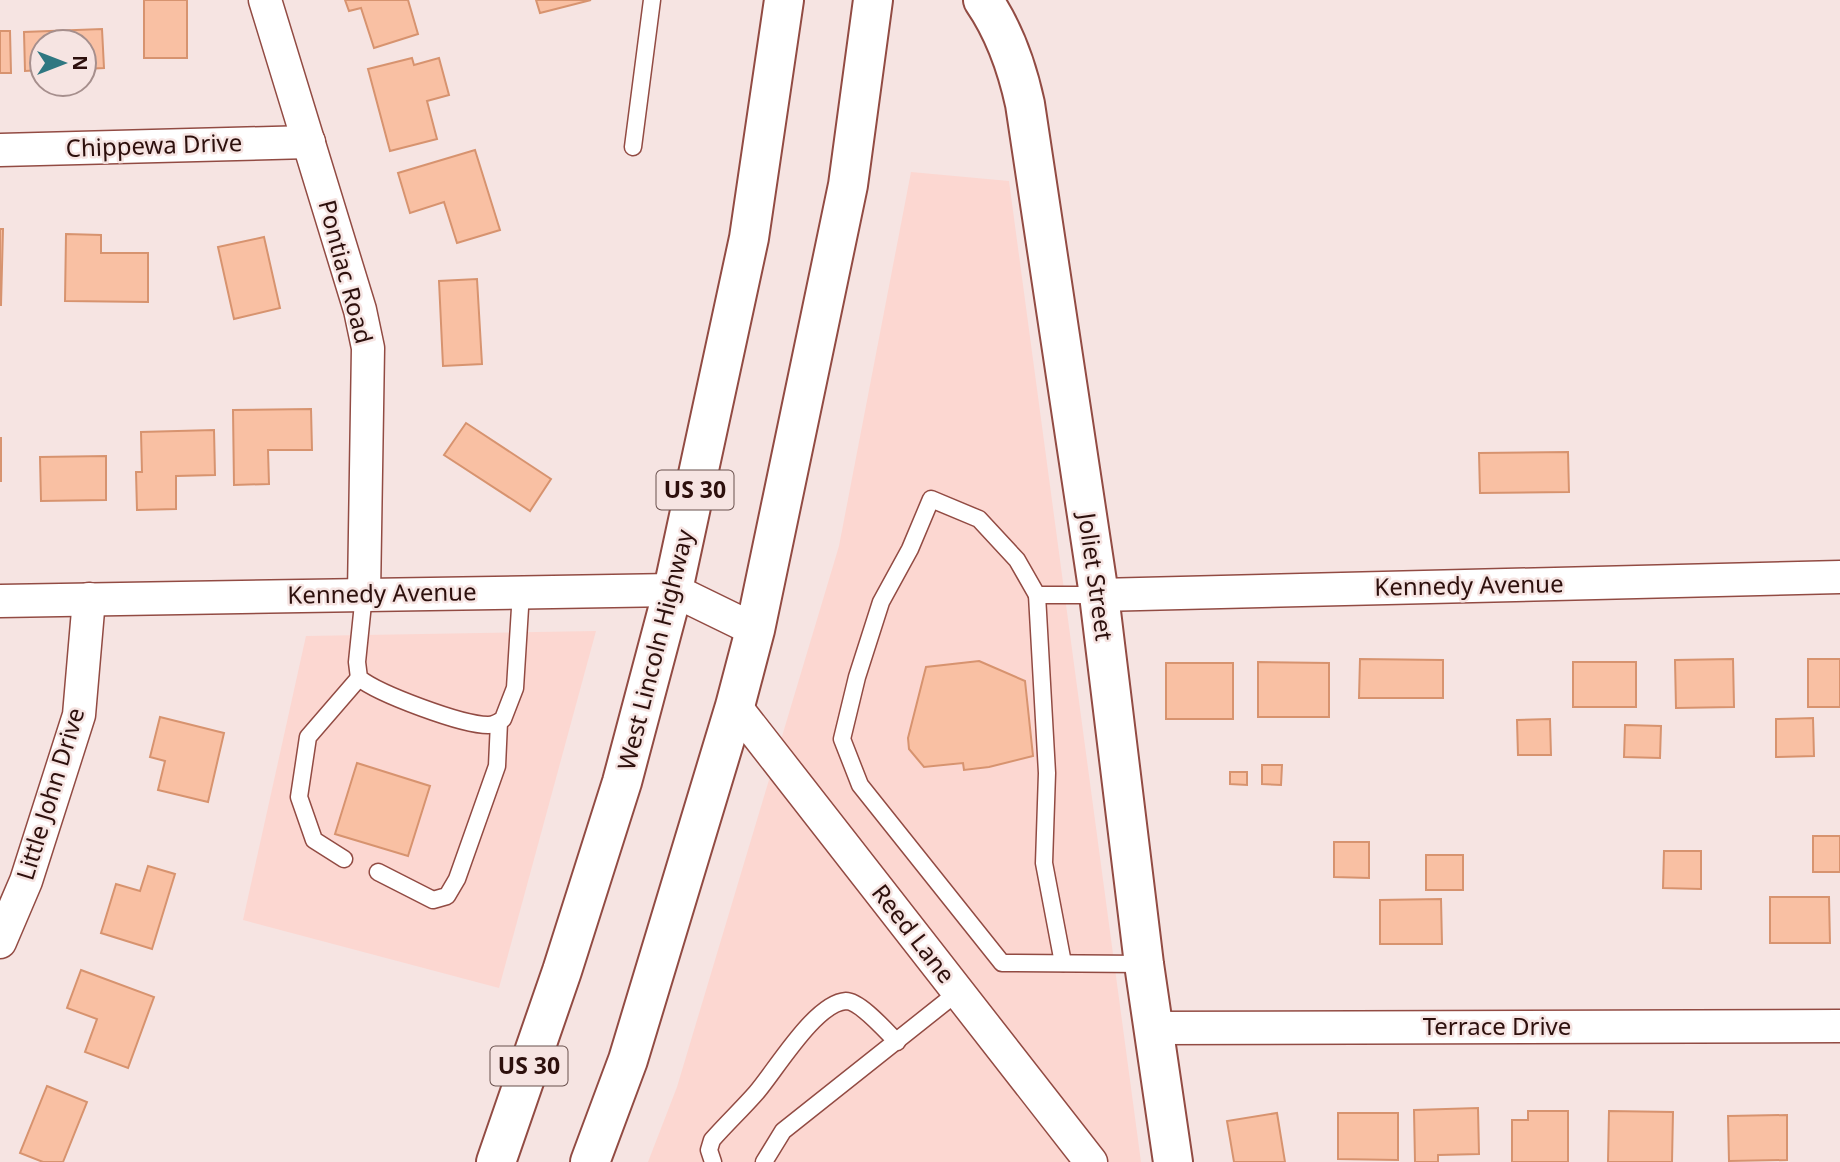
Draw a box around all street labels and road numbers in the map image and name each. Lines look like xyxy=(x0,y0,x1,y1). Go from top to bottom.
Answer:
street label: Chippewa Drive xyxy=(65,125,243,164)
street label: Pontiac Road xyxy=(311,196,381,347)
road number: US 30 xyxy=(656,470,734,510)
street label: Joliet Street xyxy=(1071,509,1122,643)
street label: West Lincoln Highway xyxy=(609,525,701,773)
street label: Kennedy Avenue xyxy=(1374,566,1564,603)
street label: Kennedy Avenue xyxy=(287,574,477,611)
street label: Little John Drive xyxy=(8,703,91,884)
street label: Reed Lane xyxy=(865,877,963,989)
street label: Terrace Drive xyxy=(1423,1009,1571,1042)
road number: US 30 xyxy=(490,1046,568,1086)

